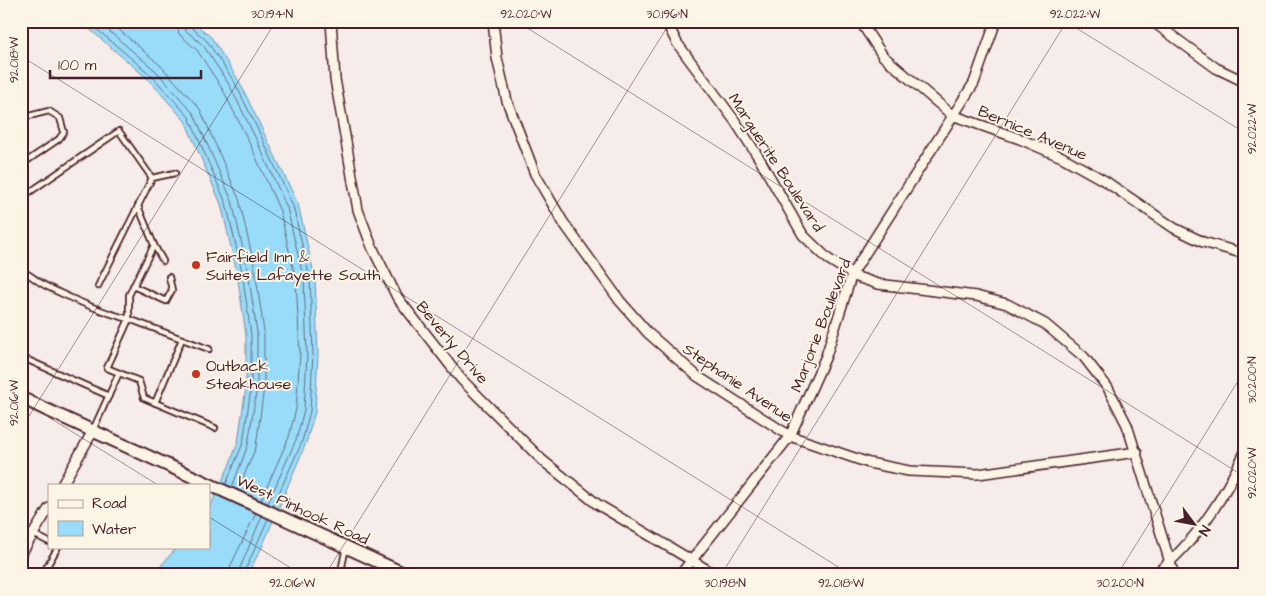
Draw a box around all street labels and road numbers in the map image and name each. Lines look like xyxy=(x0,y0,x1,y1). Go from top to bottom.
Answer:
street label: Marguerite Boulevard xyxy=(722,89,829,237)
street label: Bernice Avenue xyxy=(975,100,1091,166)
street label: Marjorie Boulevard xyxy=(785,255,857,395)
street label: Beverly Drive xyxy=(410,296,494,390)
street label: Stephanie Avenue xyxy=(678,338,797,428)
street label: West Pinhook Road xyxy=(233,469,373,550)

